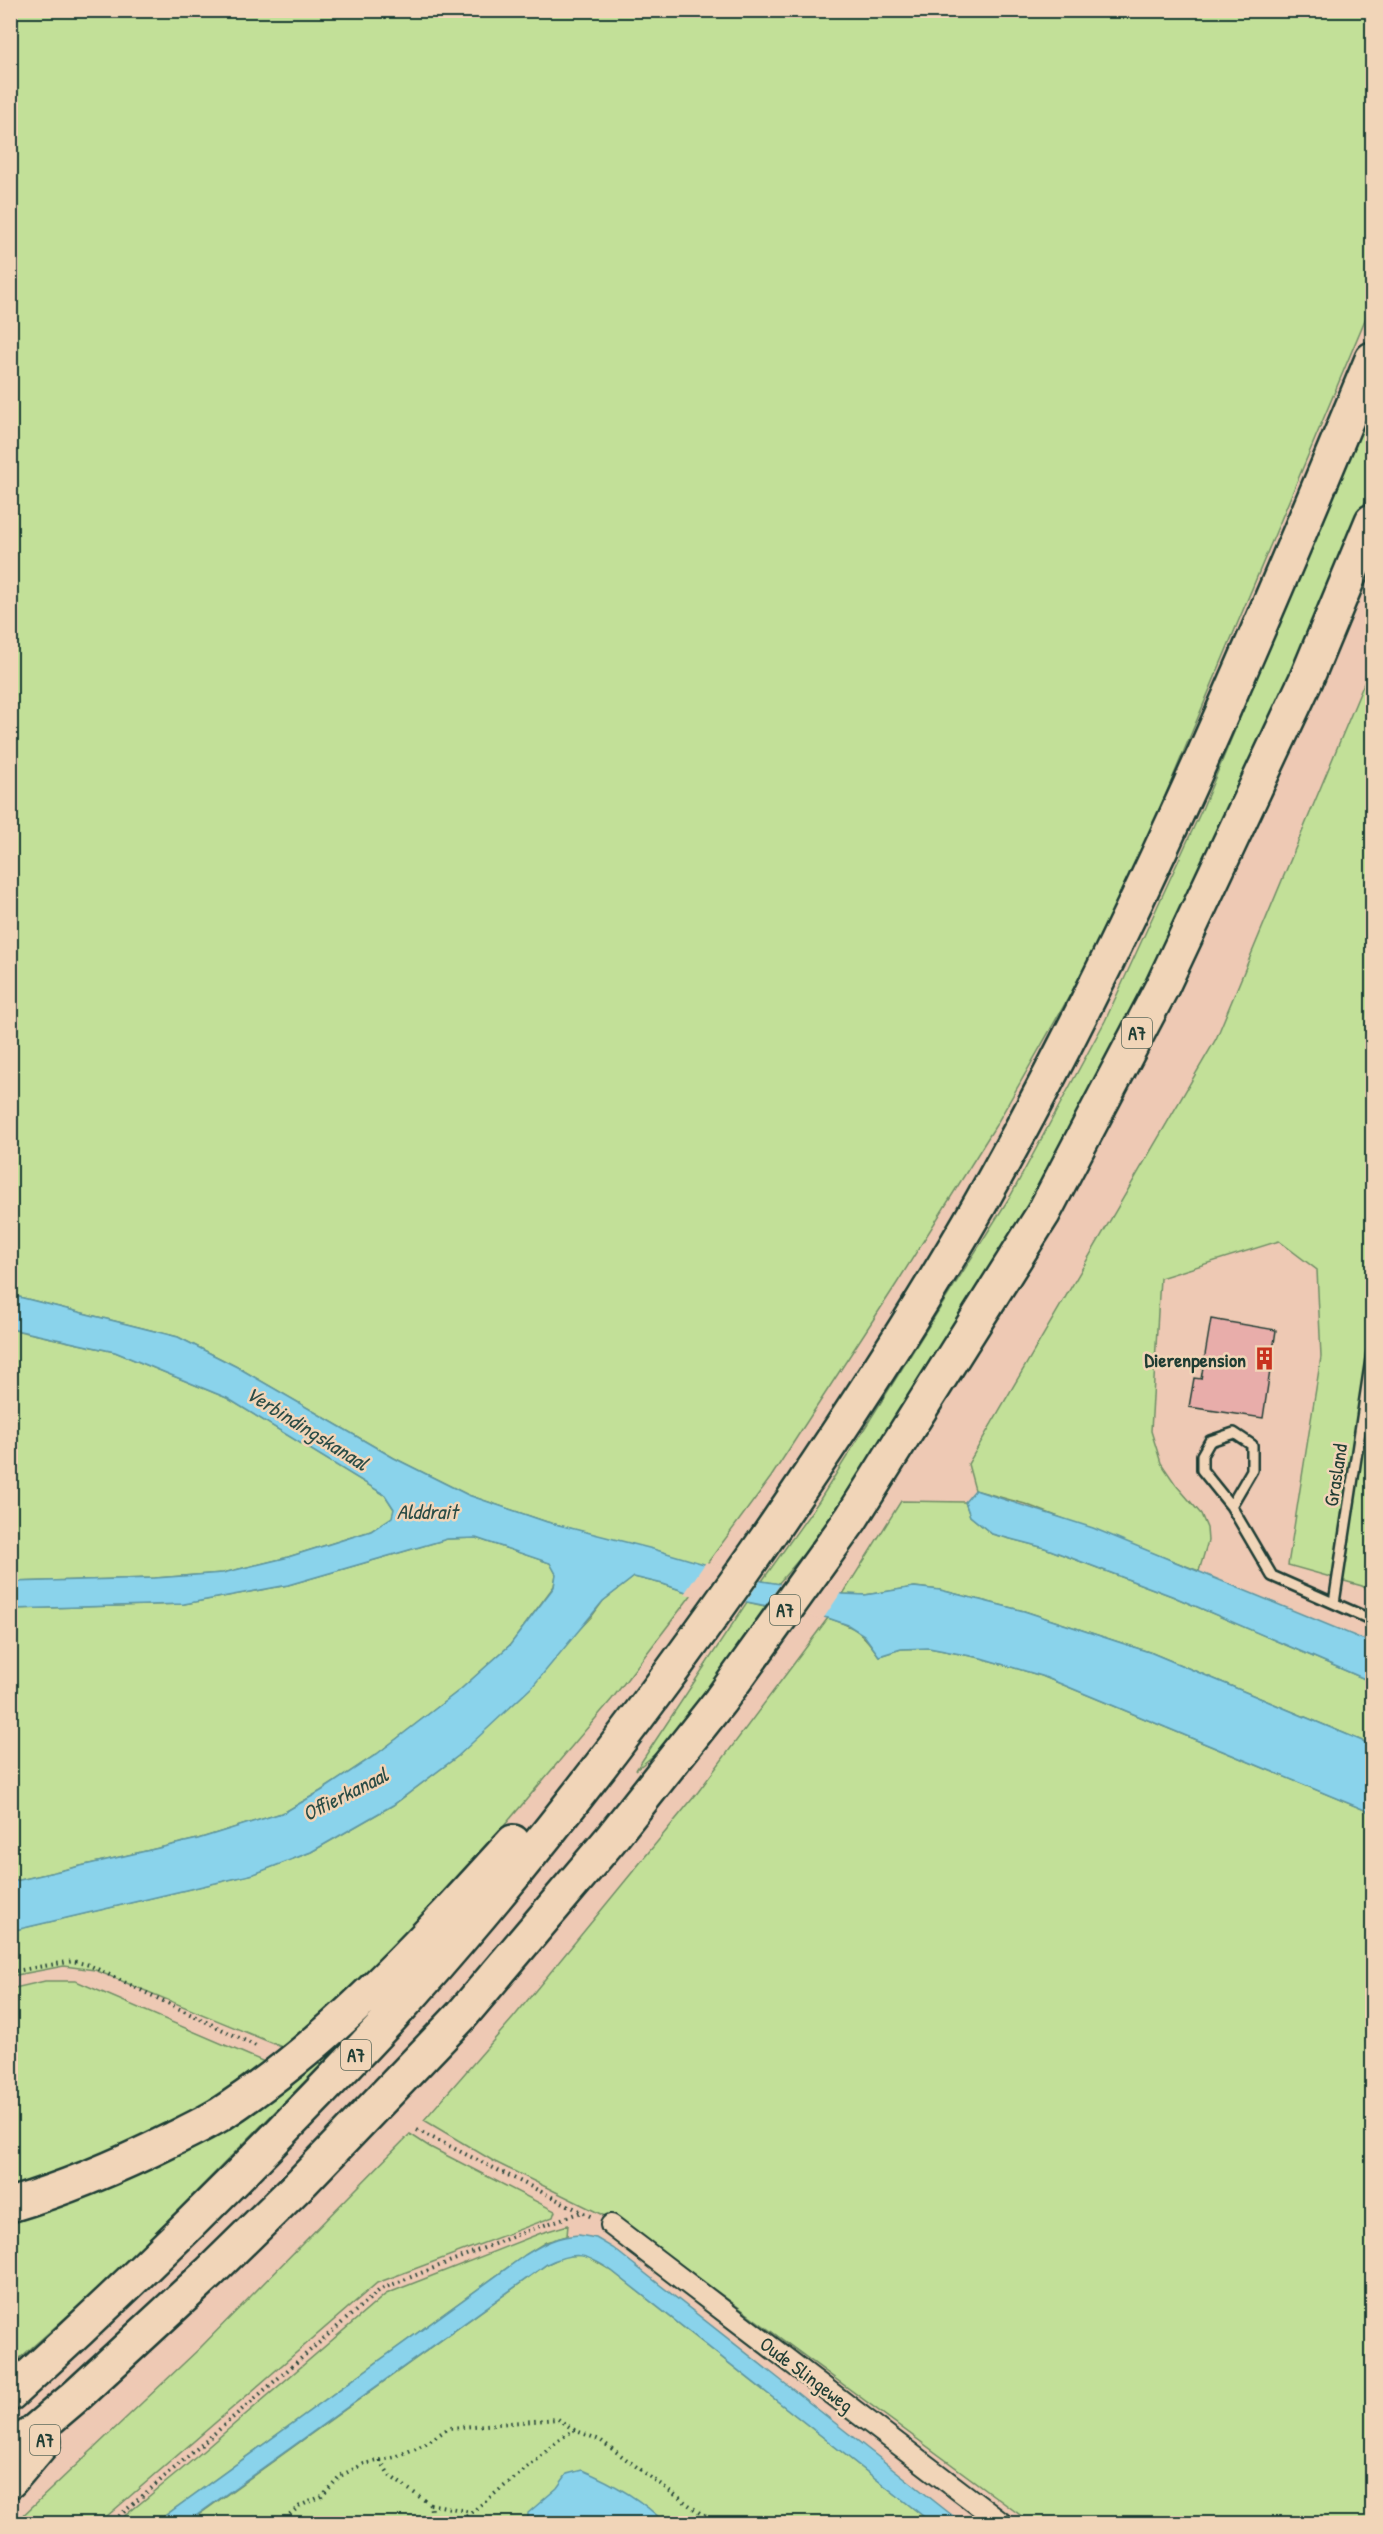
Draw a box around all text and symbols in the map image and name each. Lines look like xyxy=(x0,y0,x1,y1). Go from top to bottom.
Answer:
road number: A7 xyxy=(1122,1018,1152,1048)
place label: Dierenpension xyxy=(1145,1346,1246,1374)
building icon: Dierenpension xyxy=(1251,1346,1277,1372)
water label: Verbindingskanaal xyxy=(240,1379,375,1478)
street label: Grasland xyxy=(1317,1442,1353,1508)
water label: Alddrait xyxy=(397,1497,460,1526)
road number: A7 xyxy=(770,1595,800,1625)
water label: Offierkanaal xyxy=(297,1759,394,1828)
road number: A7 xyxy=(341,2040,371,2070)
street label: Oude Slingeweg xyxy=(755,2330,859,2418)
road number: A7 xyxy=(30,2425,60,2455)

